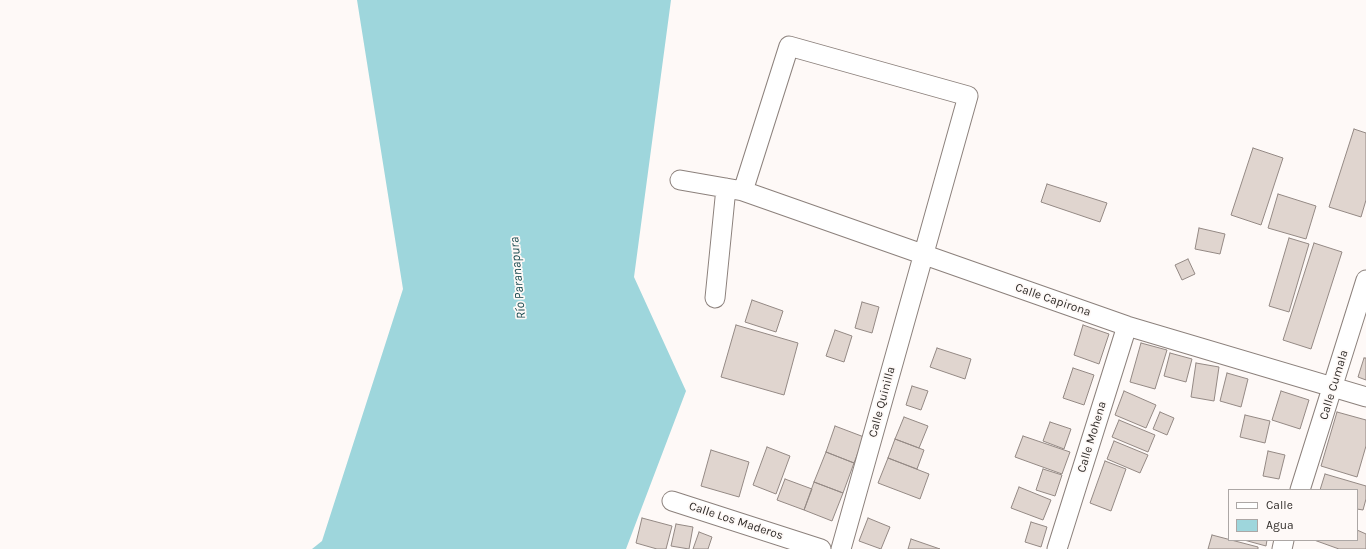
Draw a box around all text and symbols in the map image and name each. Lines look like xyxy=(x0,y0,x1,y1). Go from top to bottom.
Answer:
water label: Río Paranapura xyxy=(507,236,529,320)
street label: Calle Capirona xyxy=(1013,280,1093,320)
street label: Calle Cumala xyxy=(1317,348,1351,422)
street label: Calle Quinilla xyxy=(866,365,898,439)
street label: Calle Mohena xyxy=(1074,400,1110,474)
legend xyxy=(1228,489,1358,541)
text: Calle xyxy=(1266,498,1293,512)
street label: Calle Los Maderos xyxy=(687,499,785,543)
text: Agua xyxy=(1266,518,1294,532)

